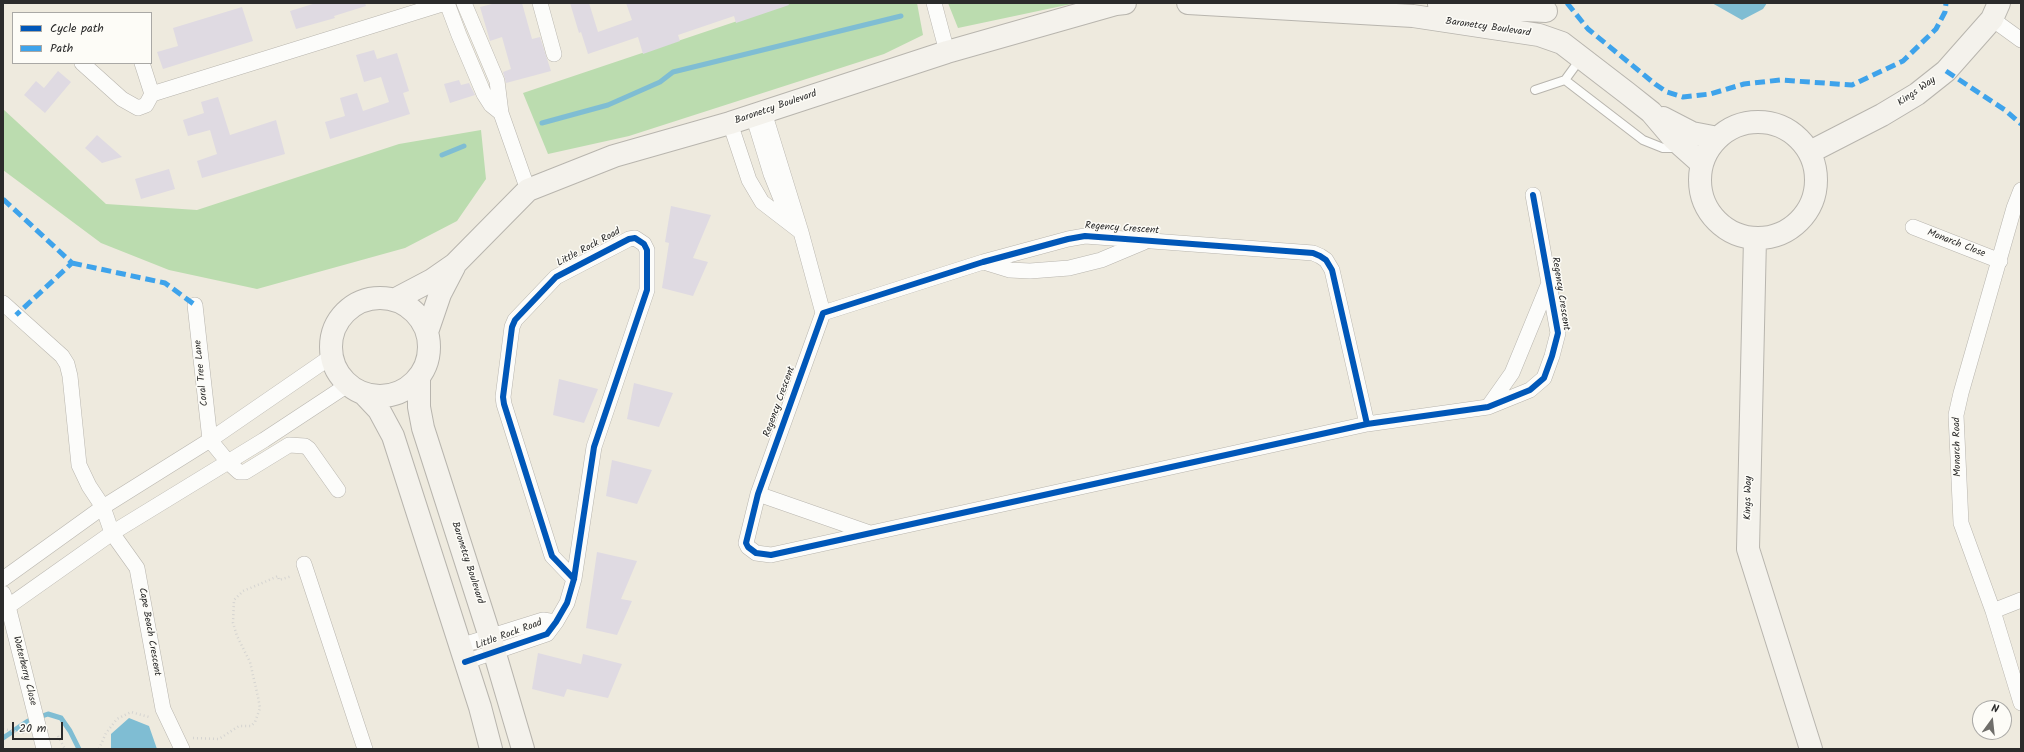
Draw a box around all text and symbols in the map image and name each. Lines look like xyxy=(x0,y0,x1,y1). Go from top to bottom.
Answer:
legend xyxy=(12,12,152,64)
street label: Baronetcy Boulevard xyxy=(1445,16,1531,40)
text: Cycle path xyxy=(50,19,104,38)
text: Path xyxy=(50,39,73,58)
street label: Kings Way xyxy=(1896,75,1938,109)
street label: Baronetcy Boulevard xyxy=(734,88,818,128)
street label: Regency Crescent xyxy=(1085,220,1159,238)
street label: Little Rock Road xyxy=(555,226,623,270)
street label: Monarch Close xyxy=(1925,227,1987,261)
street label: Regency Crescent xyxy=(1548,256,1572,332)
street label: Coral Tree Lane xyxy=(193,339,211,407)
street label: Regency Crescent xyxy=(762,365,798,439)
street label: Monarch Road xyxy=(1951,417,1965,477)
street label: Kings Way xyxy=(1743,476,1755,520)
street label: Baronetcy Boulevard xyxy=(448,520,486,606)
street label: Cape Beach Crescent xyxy=(135,587,163,677)
street label: Little Rock Road xyxy=(474,617,544,653)
street label: Waterberry Close xyxy=(10,635,38,707)
north arrow xyxy=(1972,700,2012,740)
text: N xyxy=(1989,700,2001,719)
scale bar xyxy=(14,714,65,740)
text: 20 m xyxy=(19,719,46,738)

